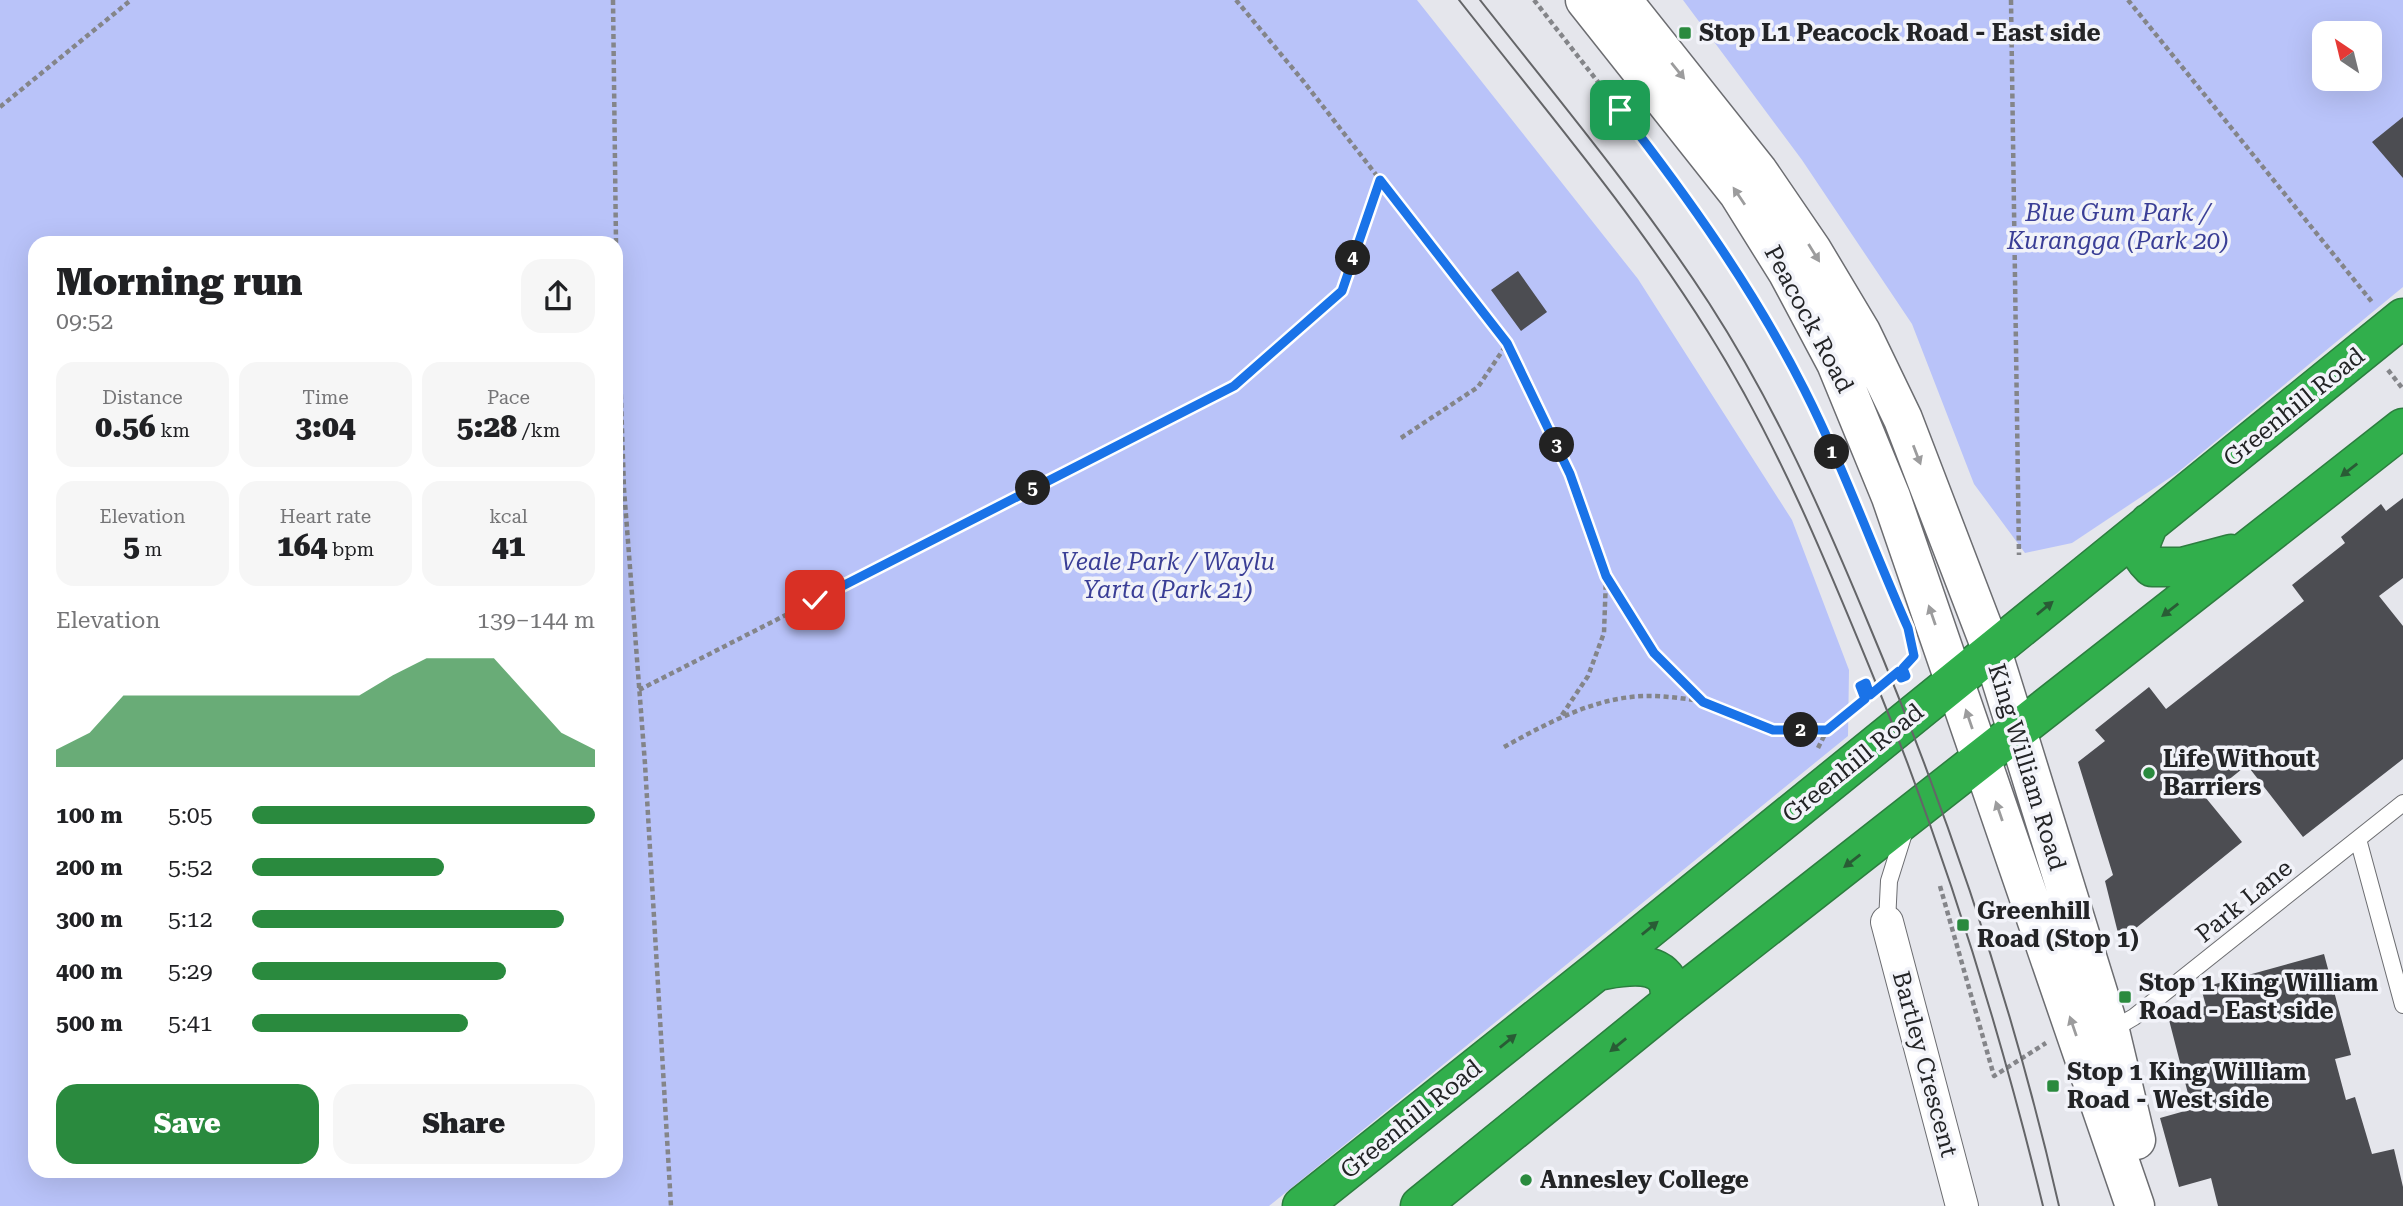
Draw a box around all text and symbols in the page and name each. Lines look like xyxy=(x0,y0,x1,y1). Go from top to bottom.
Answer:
place label: Stop L1 Peacock Road - East side xyxy=(1699,19,2101,47)
north arrow xyxy=(2312,21,2382,91)
map controls xyxy=(2312,21,2382,91)
marker: Stop L1 Peacock Road - East side xyxy=(1677,25,1693,41)
one-way arrow xyxy=(1670,61,1685,79)
pin xyxy=(1590,80,1650,140)
icon: arrive xyxy=(1601,91,1639,129)
one-way arrow xyxy=(1732,187,1746,205)
park label: Blue Gum Park / Kurangga (Park 20) xyxy=(2006,199,2229,255)
pin: 4 xyxy=(1336,240,1370,276)
street label: Peacock Road xyxy=(1758,241,1860,397)
one-way arrow xyxy=(1807,243,1820,263)
text: 4 xyxy=(1347,246,1358,269)
button: share xyxy=(521,259,595,333)
text: Morning run xyxy=(56,260,303,304)
text: 09:52 xyxy=(56,308,113,335)
street label: Greenhill Road xyxy=(2218,342,2370,472)
text: Distance xyxy=(102,386,183,409)
text: Time xyxy=(302,386,349,409)
text: Pace xyxy=(487,386,530,409)
text: 0.56 xyxy=(95,409,156,444)
text: 3:04 xyxy=(295,409,356,444)
text: 5:28 xyxy=(457,409,517,444)
text: km xyxy=(156,419,190,442)
text: /km xyxy=(517,419,560,442)
pin: 3 xyxy=(1540,428,1574,462)
text: 3 xyxy=(1551,433,1562,456)
pin: 1 xyxy=(1814,434,1850,470)
text: 1 xyxy=(1826,440,1837,463)
one-way arrow xyxy=(1911,445,1922,466)
one-way arrow xyxy=(2341,462,2359,477)
pin: 5 xyxy=(1016,470,1050,505)
text: 5 xyxy=(1027,476,1038,499)
text: Elevation xyxy=(99,505,186,528)
text: Heart rate xyxy=(280,505,371,528)
text: kcal xyxy=(489,505,528,528)
text: 5 xyxy=(123,528,140,563)
text: 164 xyxy=(277,528,327,563)
text: 41 xyxy=(492,528,525,563)
text: m xyxy=(140,538,162,561)
text: bpm xyxy=(327,538,374,561)
park label: Veale Park / Waylu Yarta (Park 21) xyxy=(1061,548,1275,604)
pin xyxy=(785,570,845,630)
icon: check xyxy=(796,581,834,619)
one-way arrow xyxy=(2035,601,2053,616)
one-way arrow xyxy=(2162,603,2180,618)
one-way arrow xyxy=(1926,605,1937,626)
text: Elevation xyxy=(56,607,160,634)
text: 139–144 m xyxy=(477,607,595,634)
street label: King William Road xyxy=(1982,660,2072,874)
street label: Greenhill Road xyxy=(1777,698,1929,828)
one-way arrow xyxy=(1963,709,1974,730)
pin: 2 xyxy=(1784,712,1818,748)
text: 2 xyxy=(1795,718,1806,741)
place label: Life Without Barriers xyxy=(2163,745,2316,801)
marker: Life Without Barriers xyxy=(2141,765,2157,781)
one-way arrow xyxy=(1993,800,2004,821)
text: 100 m xyxy=(56,802,123,829)
text: 5:05 xyxy=(168,802,213,829)
one-way arrow xyxy=(1843,853,1860,868)
text: 200 m xyxy=(56,854,123,881)
text: 5:52 xyxy=(168,854,213,881)
street label: Park Lane xyxy=(2190,854,2298,948)
place label: Greenhill Road (Stop 1) xyxy=(1977,897,2139,953)
text: 300 m xyxy=(56,906,123,933)
text: 5:12 xyxy=(168,906,213,933)
marker: Greenhill Road (Stop 1) xyxy=(1955,917,1971,933)
one-way arrow xyxy=(1641,921,1658,936)
text: 400 m xyxy=(56,958,123,985)
text: 5:29 xyxy=(168,958,213,985)
street label: Bartley Crescent xyxy=(1887,968,1963,1160)
place label: Stop 1 King William Road - East side xyxy=(2139,969,2378,1025)
marker: Stop 1 King William Road - East side xyxy=(2117,989,2133,1005)
text: 500 m xyxy=(56,1010,123,1037)
text: 5:41 xyxy=(168,1010,213,1037)
one-way arrow xyxy=(2067,1015,2078,1036)
one-way arrow xyxy=(1499,1034,1517,1049)
one-way arrow xyxy=(1610,1038,1628,1053)
street label: Greenhill Road xyxy=(1335,1054,1487,1184)
place label: Stop 1 King William Road - West side xyxy=(2067,1058,2306,1114)
marker: Stop 1 King William Road - West side xyxy=(2045,1078,2061,1094)
button: Save xyxy=(56,1084,319,1164)
button: Share xyxy=(333,1084,595,1164)
place label: Annesley College xyxy=(1540,1166,1749,1194)
marker: Annesley College xyxy=(1518,1172,1534,1188)

